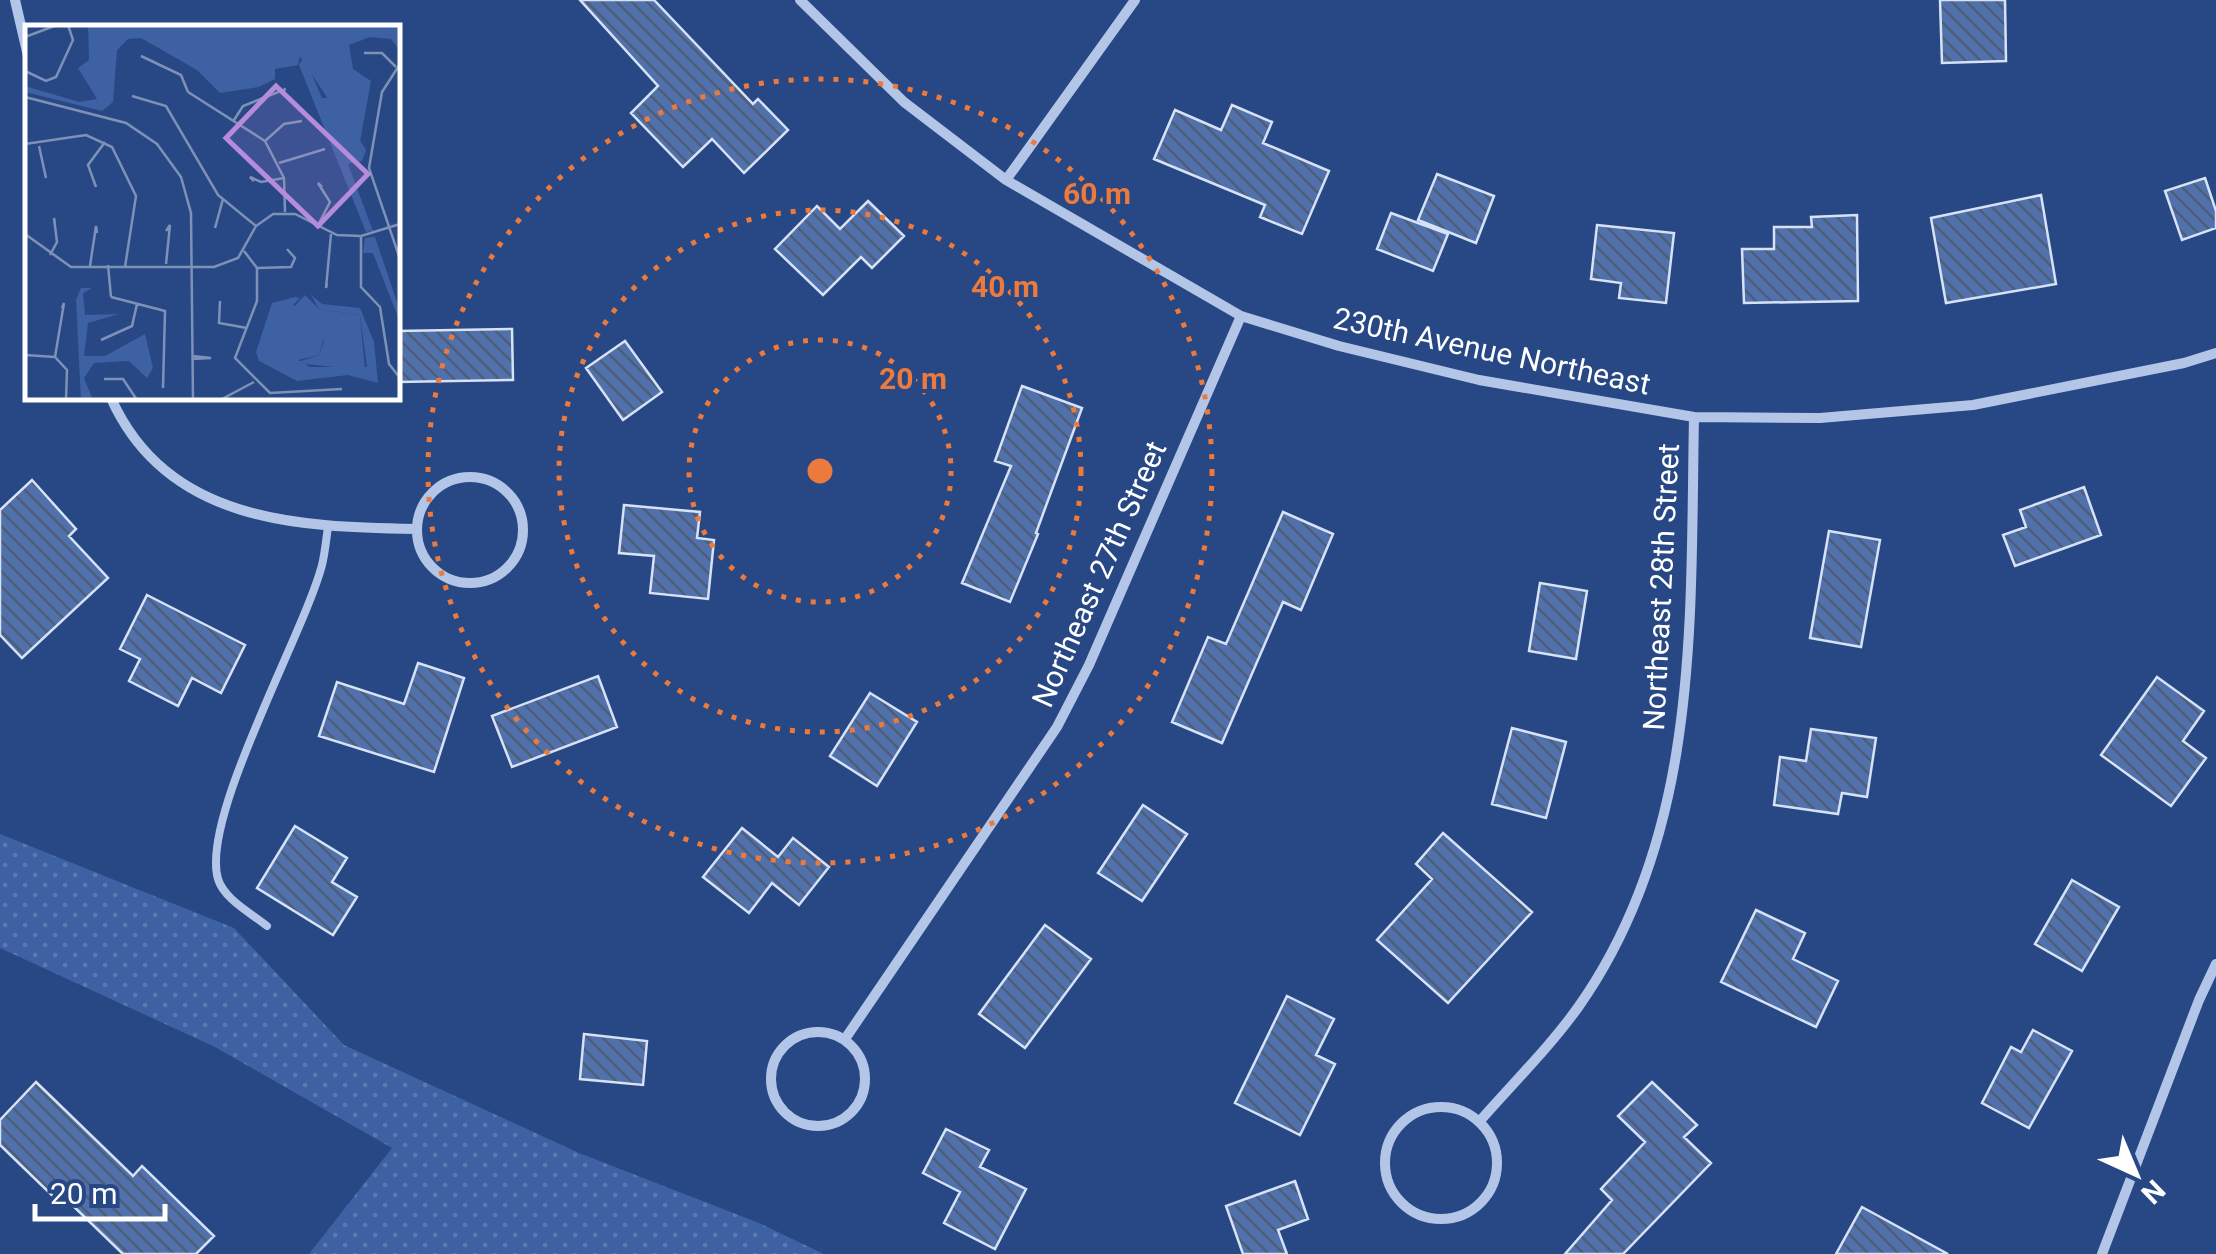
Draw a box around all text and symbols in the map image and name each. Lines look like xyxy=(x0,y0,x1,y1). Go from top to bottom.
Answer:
inset map xyxy=(25,25,400,400)
text: 60 m xyxy=(1063,176,1131,211)
text: 40 m xyxy=(971,269,1039,304)
street label: 230th Avenue Northeast xyxy=(1330,300,1654,402)
text: 20 m xyxy=(879,361,947,396)
street label: Northeast 27th Street xyxy=(1025,436,1173,712)
street label: Northeast 28th Street xyxy=(1636,443,1686,731)
centre of rings xyxy=(802,453,838,489)
north arrow xyxy=(2086,1124,2186,1224)
scale bar xyxy=(35,1159,165,1221)
text: N xyxy=(2134,1173,2172,1210)
text: 20 m xyxy=(50,1176,117,1211)

